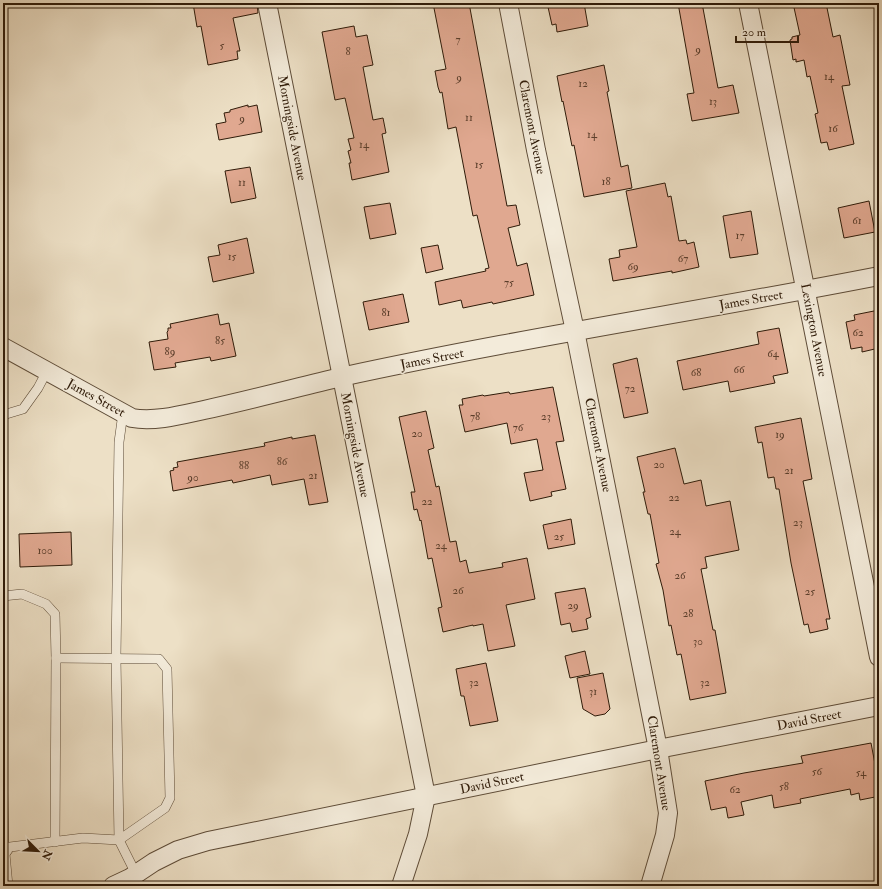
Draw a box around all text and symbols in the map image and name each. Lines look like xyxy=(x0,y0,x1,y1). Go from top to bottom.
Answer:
scale bar xyxy=(736,18,798,44)
text: 20 m xyxy=(742,25,767,40)
house number: 7 xyxy=(455,33,461,46)
house number: 5 xyxy=(220,39,225,52)
house number: 9 xyxy=(694,43,701,56)
house number: 8 xyxy=(345,45,351,58)
house number: 14 xyxy=(824,70,835,83)
house number: 9 xyxy=(455,71,462,84)
street label: Morningside Avenue xyxy=(274,74,310,182)
house number: 12 xyxy=(578,77,588,90)
street label: Claremont Avenue xyxy=(515,78,549,176)
house number: 13 xyxy=(709,95,717,108)
house number: 11 xyxy=(465,111,473,124)
house number: 9 xyxy=(238,112,245,125)
house number: 16 xyxy=(828,122,839,135)
house number: 14 xyxy=(587,128,598,141)
house number: 14 xyxy=(359,138,370,151)
house number: 15 xyxy=(475,158,484,171)
house number: 18 xyxy=(601,175,611,188)
house number: 11 xyxy=(238,176,246,189)
house number: 61 xyxy=(852,214,862,227)
house number: 17 xyxy=(736,229,744,242)
house number: 15 xyxy=(228,250,237,263)
house number: 67 xyxy=(678,252,688,265)
house number: 69 xyxy=(627,260,639,273)
house number: 75 xyxy=(504,276,514,289)
street label: Lexington Avenue xyxy=(797,282,831,379)
street label: James Street xyxy=(717,287,784,314)
house number: 81 xyxy=(381,306,391,319)
house number: 62 xyxy=(852,326,864,339)
house number: 85 xyxy=(215,334,225,347)
house number: 89 xyxy=(165,345,175,358)
street label: James Street xyxy=(398,345,465,373)
house number: 64 xyxy=(767,347,780,360)
house number: 66 xyxy=(733,363,746,376)
house number: 68 xyxy=(691,366,701,379)
street label: James Street xyxy=(63,375,128,421)
house number: 72 xyxy=(625,382,636,395)
street label: Morningside Avenue xyxy=(337,391,373,499)
street label: Claremont Avenue xyxy=(581,396,615,494)
house number: 78 xyxy=(470,410,480,423)
house number: 23 xyxy=(541,410,551,423)
house number: 76 xyxy=(513,421,525,434)
house number: 20 xyxy=(411,427,423,440)
house number: 19 xyxy=(775,428,785,441)
house number: 86 xyxy=(277,455,289,468)
house number: 20 xyxy=(653,458,665,471)
house number: 88 xyxy=(239,459,249,472)
house number: 21 xyxy=(784,464,794,477)
house number: 21 xyxy=(308,469,318,482)
house number: 90 xyxy=(186,471,199,484)
house number: 22 xyxy=(668,491,680,504)
house number: 22 xyxy=(421,495,433,508)
house number: 23 xyxy=(793,516,803,529)
house number: 24 xyxy=(669,525,682,538)
house number: 25 xyxy=(554,530,564,543)
house number: 24 xyxy=(435,539,448,552)
house number: 100 xyxy=(37,544,53,557)
house number: 26 xyxy=(674,569,687,582)
house number: 26 xyxy=(452,584,465,597)
house number: 25 xyxy=(805,585,815,598)
house number: 29 xyxy=(567,599,579,612)
house number: 28 xyxy=(683,607,693,620)
house number: 30 xyxy=(693,635,703,648)
house number: 32 xyxy=(469,676,479,689)
house number: 32 xyxy=(700,676,710,689)
house number: 31 xyxy=(589,685,597,698)
street label: David Street xyxy=(775,706,843,734)
street label: Claremont Avenue xyxy=(644,714,674,812)
house number: 56 xyxy=(812,765,824,778)
house number: 54 xyxy=(856,766,867,779)
street label: David Street xyxy=(458,768,526,798)
house number: 58 xyxy=(779,780,789,793)
house number: 62 xyxy=(729,783,741,796)
north arrow xyxy=(18,831,58,871)
text: N xyxy=(38,847,55,863)

